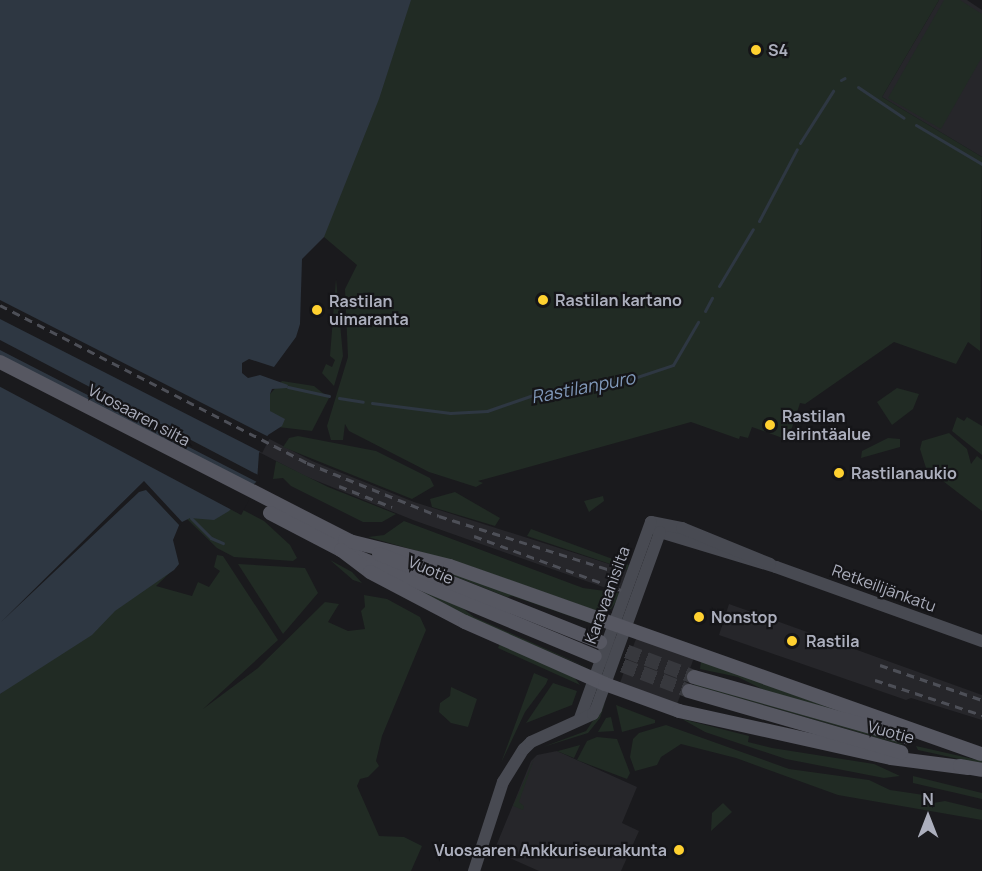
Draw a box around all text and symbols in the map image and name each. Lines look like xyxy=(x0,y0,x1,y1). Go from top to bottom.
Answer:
place label: S4 xyxy=(768,40,788,60)
marker: S4 xyxy=(749,43,763,57)
place label: Rastilan kartano xyxy=(555,290,682,310)
place label: Rastilan uimaranta xyxy=(329,291,409,329)
marker: Rastilan kartano xyxy=(536,293,550,307)
marker: Rastilan uimaranta xyxy=(310,303,324,317)
water label: Rastilanpuro xyxy=(529,366,637,408)
street label: Vuosaaren silta xyxy=(85,380,193,450)
place label: Rastilan leirintäalue xyxy=(782,406,871,444)
marker: Rastilan leirintäalue xyxy=(763,418,777,432)
place label: Rastilanaukio xyxy=(851,463,957,483)
marker: Rastilanaukio xyxy=(832,466,846,480)
street label: Karavaanisilta xyxy=(580,544,634,646)
street label: Vuotie xyxy=(405,552,457,588)
street label: Retkeilijänkatu xyxy=(829,560,939,616)
place label: Nonstop xyxy=(711,607,777,627)
marker: Nonstop xyxy=(692,610,706,624)
place label: Rastila xyxy=(806,631,860,651)
marker: Rastila xyxy=(783,632,801,650)
street label: Vuotie xyxy=(866,717,916,747)
north arrow xyxy=(898,787,958,847)
text: N xyxy=(922,788,934,810)
place label: Vuosaaren Ankkuriseurakunta xyxy=(434,840,667,860)
marker: Vuosaaren Ankkuriseurakunta xyxy=(672,843,686,857)

